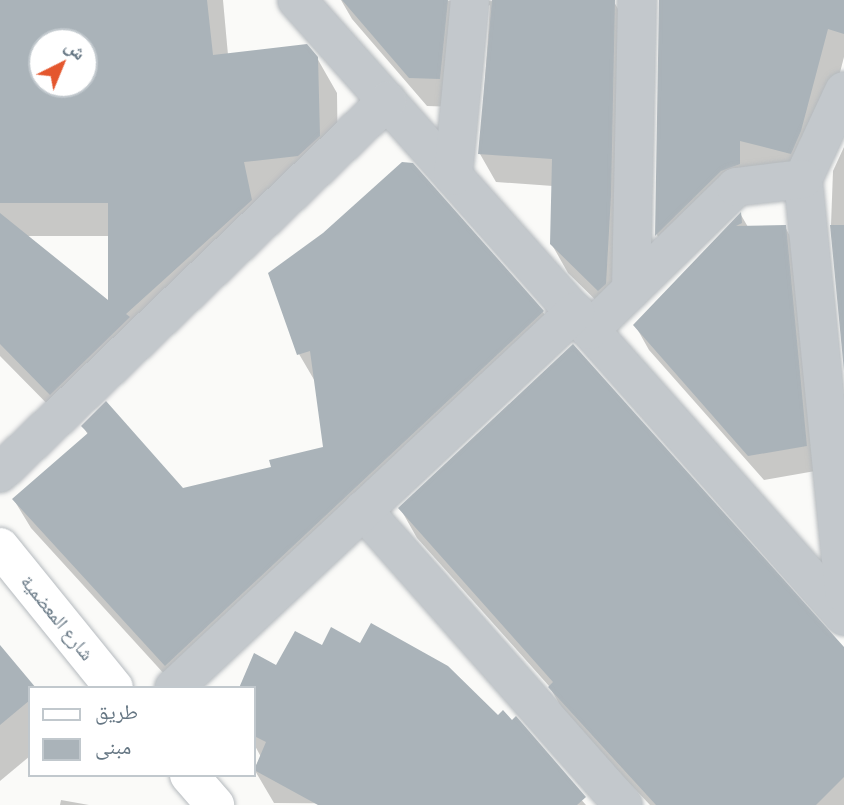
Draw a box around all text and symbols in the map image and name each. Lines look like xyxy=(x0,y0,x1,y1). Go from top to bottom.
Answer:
north arrow xyxy=(28,28,98,98)
text: ش xyxy=(61,34,91,64)
street label: شارع المعضمية xyxy=(16,571,98,665)
legend xyxy=(28,686,256,777)
text: طريق xyxy=(95,699,138,724)
text: مبنى xyxy=(95,734,131,759)

